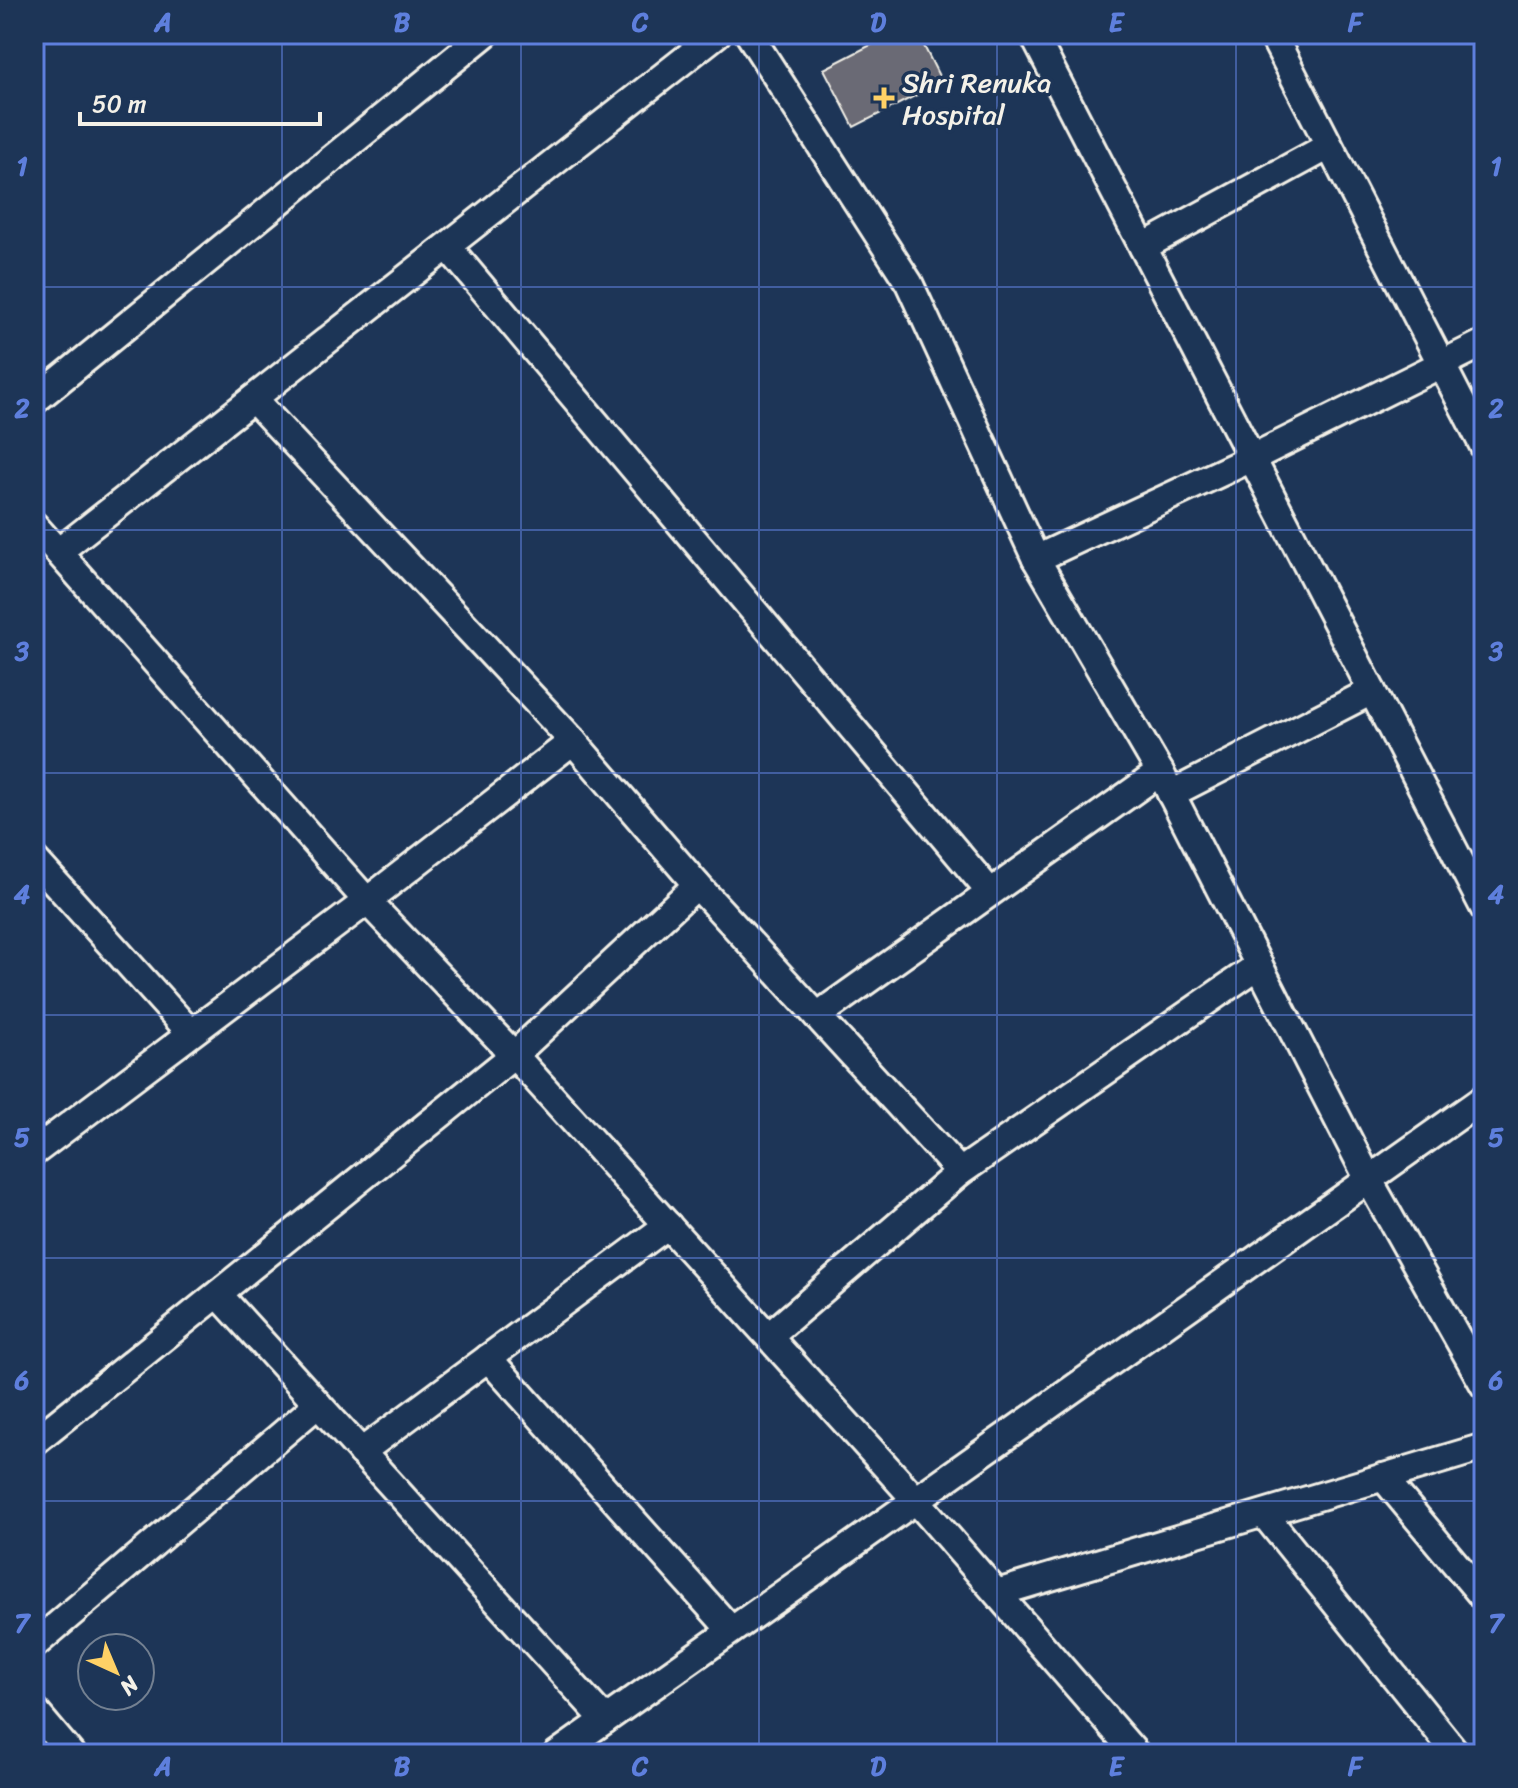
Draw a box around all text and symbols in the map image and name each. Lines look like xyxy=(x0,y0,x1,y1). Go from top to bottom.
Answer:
text: A xyxy=(153,0,172,45)
text: B xyxy=(394,0,411,45)
text: C xyxy=(631,0,649,45)
text: D xyxy=(870,0,886,45)
text: E xyxy=(1109,0,1126,45)
text: F xyxy=(1347,0,1364,45)
place label: Shri Renuka Hospital xyxy=(902,58,1051,139)
scale bar xyxy=(80,76,320,126)
text: 50 m xyxy=(92,83,147,125)
marker: Shri Renuka Hospital xyxy=(873,87,895,109)
text: 1 xyxy=(16,143,28,189)
text: 1 xyxy=(1490,143,1502,189)
text: 2 xyxy=(13,385,30,431)
text: 2 xyxy=(1487,385,1504,431)
text: 3 xyxy=(14,628,30,674)
text: 3 xyxy=(1488,628,1504,674)
text: 4 xyxy=(14,871,30,917)
text: 4 xyxy=(1488,871,1504,917)
text: 5 xyxy=(14,1114,30,1160)
text: 5 xyxy=(1488,1114,1504,1160)
text: 6 xyxy=(14,1357,30,1403)
text: 6 xyxy=(1488,1357,1504,1403)
text: 7 xyxy=(15,1600,32,1646)
text: 7 xyxy=(1489,1600,1506,1646)
north arrow xyxy=(76,1632,156,1712)
text: N xyxy=(110,1666,149,1706)
text: A xyxy=(153,1743,172,1788)
text: B xyxy=(394,1743,411,1788)
text: C xyxy=(631,1743,649,1788)
text: D xyxy=(870,1743,886,1788)
text: E xyxy=(1109,1743,1126,1788)
text: F xyxy=(1347,1743,1364,1788)

